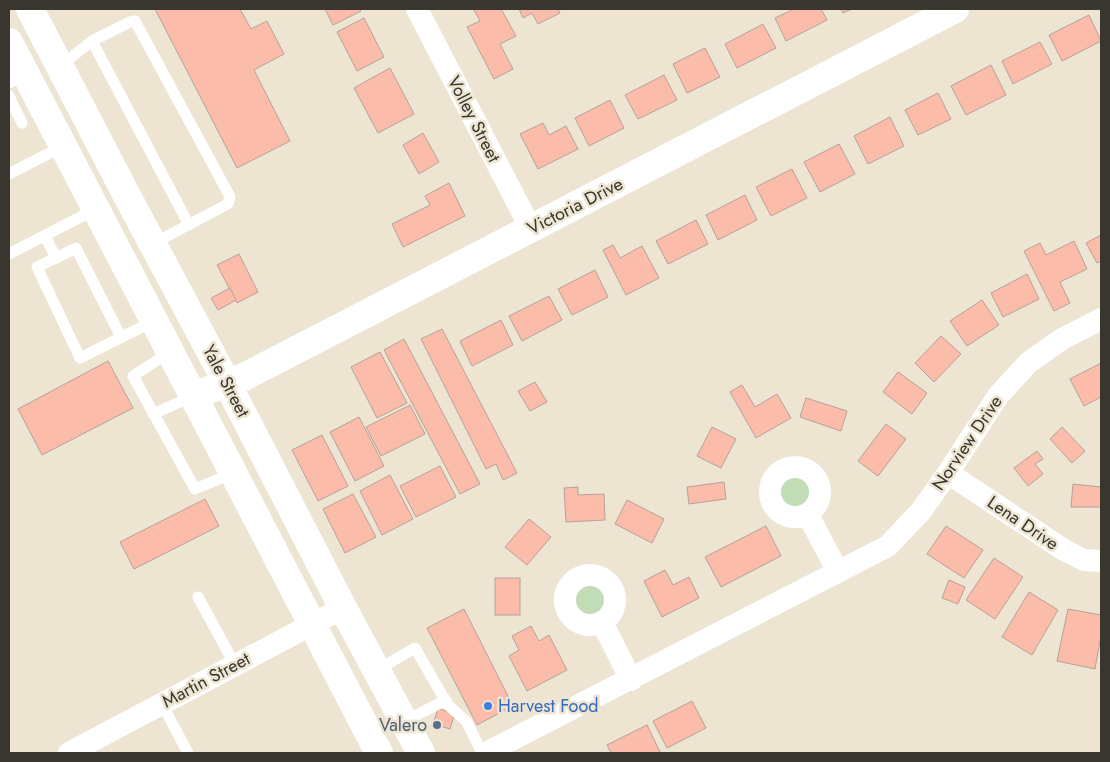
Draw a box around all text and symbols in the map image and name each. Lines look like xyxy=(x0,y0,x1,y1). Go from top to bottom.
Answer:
street label: Volley Street xyxy=(441,71,507,167)
street label: Victoria Drive xyxy=(523,171,627,241)
street label: Yale Street xyxy=(196,340,256,422)
street label: Norview Drive xyxy=(926,390,1008,496)
street label: Lena Drive xyxy=(982,490,1064,556)
street label: Martin Street xyxy=(157,646,255,714)
place label: Harvest Food xyxy=(498,693,599,719)
marker: Harvest Food xyxy=(482,700,494,712)
place label: Valero xyxy=(379,712,427,738)
marker: Valero xyxy=(431,719,443,731)

